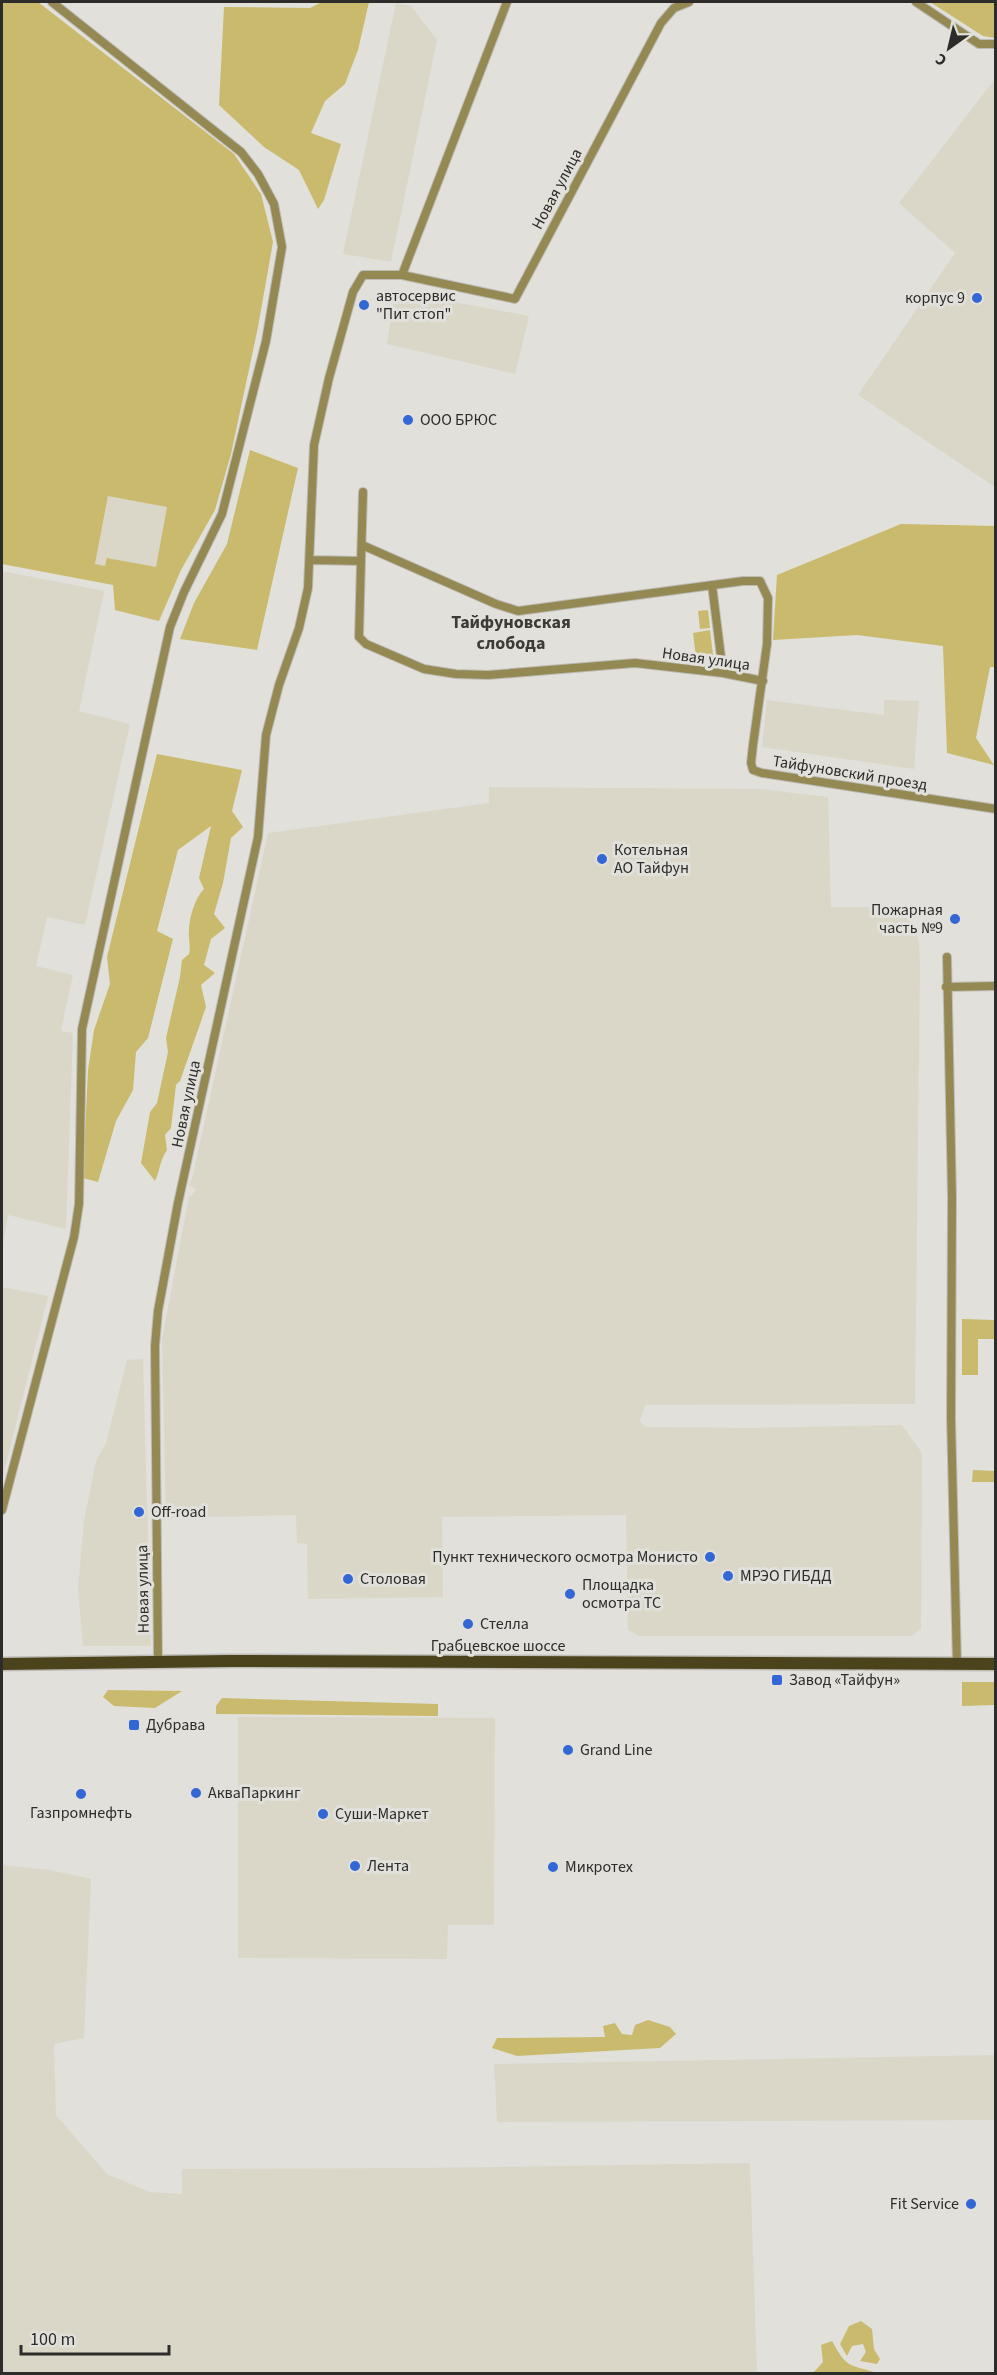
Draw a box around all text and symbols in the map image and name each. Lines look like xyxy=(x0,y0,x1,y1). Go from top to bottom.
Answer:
north arrow xyxy=(919,18,979,78)
text: С xyxy=(931,48,951,71)
street label: Новая улица xyxy=(526,145,588,233)
place label: автосервис "Пит стоп" xyxy=(376,285,456,325)
place label: корпус 9 xyxy=(905,287,965,309)
marker: корпус 9 xyxy=(970,291,984,305)
marker: автосервис "Пит стоп" xyxy=(357,298,371,312)
place label: ООО БРЮС xyxy=(420,409,497,431)
marker: ООО БРЮС xyxy=(401,413,415,427)
district label: Тайфуновская слобода xyxy=(451,610,571,656)
street label: Новая улица xyxy=(661,642,751,676)
street label: Тайфуновский проезд xyxy=(771,750,929,796)
place label: Котельная АО Тайфун xyxy=(614,839,689,879)
marker: Котельная АО Тайфун xyxy=(595,852,609,866)
place label: Пожарная часть №9 xyxy=(871,899,943,939)
marker: Пожарная часть №9 xyxy=(948,912,962,926)
street label: Новая улица xyxy=(166,1058,206,1150)
place label: Off-road xyxy=(151,1501,206,1523)
marker: Off-road xyxy=(132,1505,146,1519)
street label: Новая улица xyxy=(131,1544,155,1634)
place label: Пункт технического осмотра Монисто xyxy=(432,1546,698,1568)
marker: Пункт технического осмотра Монисто xyxy=(703,1550,717,1564)
place label: МРЭО ГИБДД xyxy=(740,1565,831,1587)
place label: Столовая xyxy=(360,1568,426,1590)
marker: МРЭО ГИБДД xyxy=(721,1569,735,1583)
marker: Столовая xyxy=(341,1572,355,1586)
place label: Площадка осмотра ТС xyxy=(582,1574,661,1614)
marker: Площадка осмотра ТС xyxy=(563,1587,577,1601)
place label: Стелла xyxy=(480,1613,529,1635)
marker: Стелла xyxy=(461,1617,475,1631)
street label: Грабцевское шоссе xyxy=(431,1635,565,1657)
place label: Завод «Тайфун» xyxy=(789,1669,900,1691)
marker: Завод «Тайфун» xyxy=(770,1673,784,1687)
place label: Дубрава xyxy=(146,1714,205,1736)
marker: Дубрава xyxy=(127,1718,141,1732)
place label: Grand Line xyxy=(580,1739,652,1761)
marker: Grand Line xyxy=(561,1743,575,1757)
place label: АкваПаркинг xyxy=(208,1782,301,1804)
marker: АкваПаркинг xyxy=(189,1786,203,1800)
marker: Газпромнефть xyxy=(74,1787,88,1801)
place label: Газпромнефть xyxy=(30,1802,132,1824)
place label: Суши-Маркет xyxy=(335,1803,429,1825)
marker: Суши-Маркет xyxy=(316,1807,330,1821)
place label: Лента xyxy=(367,1855,409,1877)
place label: Микротех xyxy=(565,1856,633,1878)
marker: Лента xyxy=(348,1859,362,1873)
marker: Микротех xyxy=(546,1860,560,1874)
place label: Fit Service xyxy=(890,2193,959,2215)
marker: Fit Service xyxy=(964,2197,978,2211)
scale bar xyxy=(21,2318,170,2356)
text: 100 m xyxy=(30,2327,75,2352)

